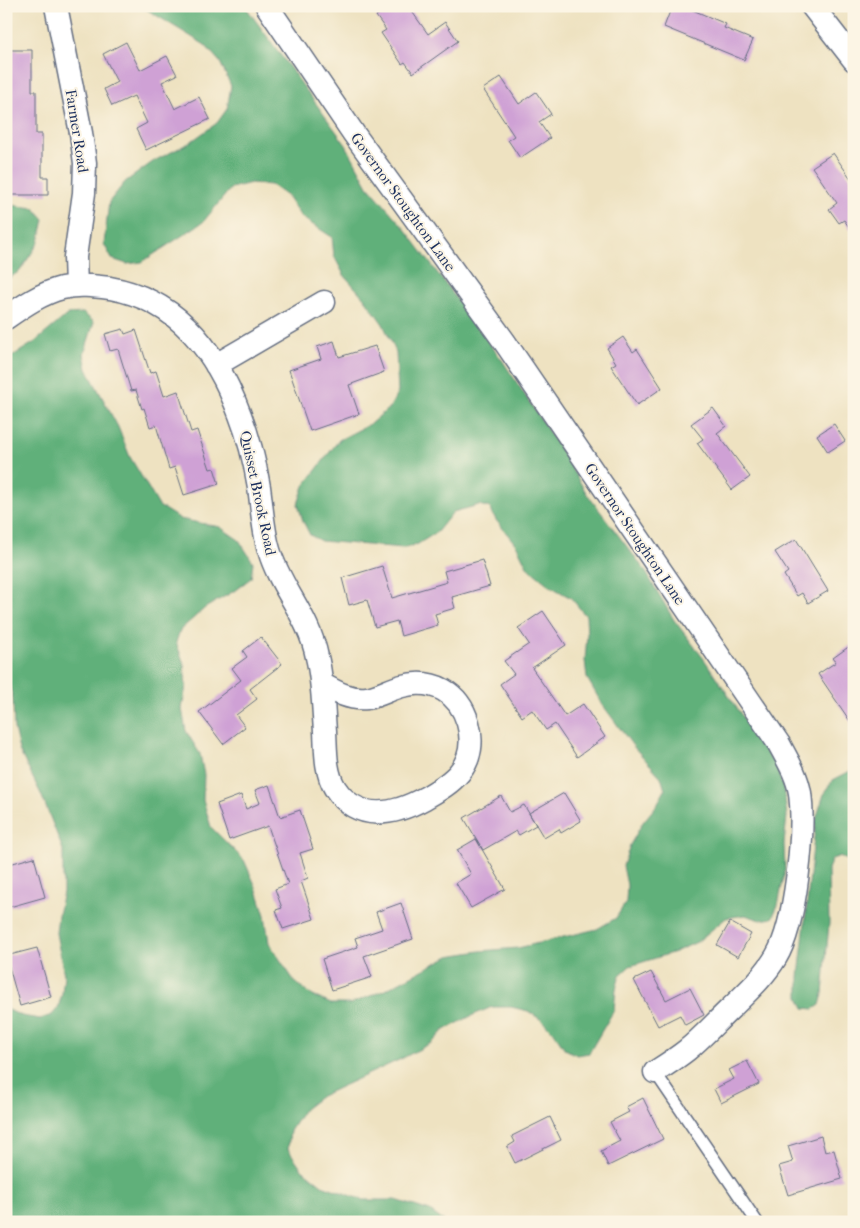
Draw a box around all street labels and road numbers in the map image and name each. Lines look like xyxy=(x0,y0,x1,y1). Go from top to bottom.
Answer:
street label: Farmer Road xyxy=(62,88,93,175)
street label: Governor Stoughton Lane xyxy=(347,129,460,275)
street label: Quisset Brook Road xyxy=(236,429,280,558)
street label: Governor Stoughton Lane xyxy=(581,460,689,609)

